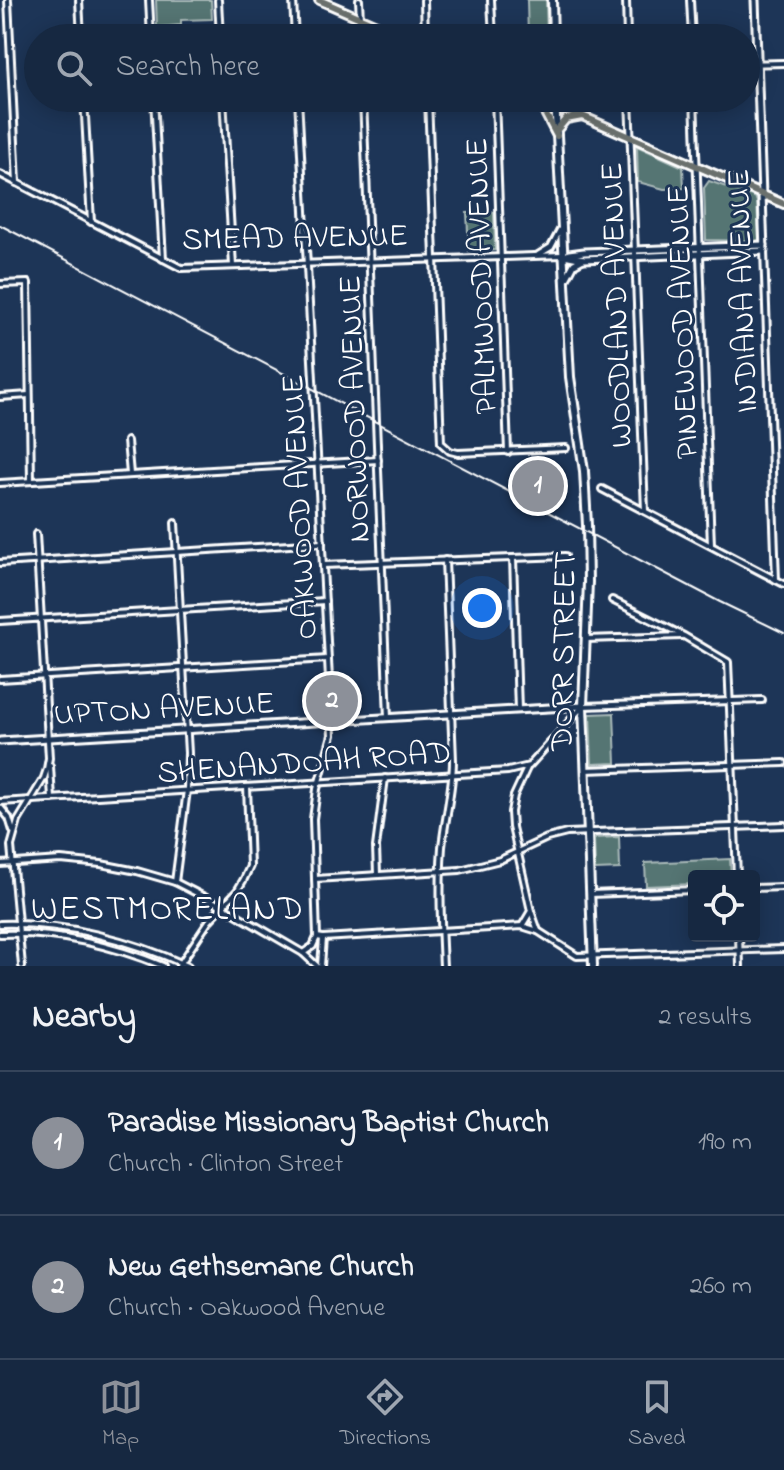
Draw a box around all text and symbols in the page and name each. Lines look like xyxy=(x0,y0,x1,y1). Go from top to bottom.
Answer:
search box xyxy=(24,24,760,112)
icon: search xyxy=(52,46,96,90)
text: Search here xyxy=(116,46,260,90)
street label: PALMWOOD AVENUE xyxy=(455,137,512,415)
street label: WOODLAND AVENUE xyxy=(590,161,647,449)
street label: INDIANA AVENUE xyxy=(717,168,772,414)
street label: PINEWOOD AVENUE xyxy=(656,184,713,460)
street label: SMEAD AVENUE xyxy=(182,214,408,265)
street label: NORWOOD AVENUE xyxy=(328,274,385,543)
street label: OAKWOOD AVENUE xyxy=(271,373,332,641)
pin: 1 xyxy=(512,456,564,516)
street label: DORR STREET xyxy=(540,551,591,752)
your location xyxy=(462,588,502,628)
pin: 2 xyxy=(306,671,358,731)
street label: UPTON AVENUE xyxy=(53,681,276,740)
street label: SHENANDOAH ROAD xyxy=(156,731,453,798)
map controls xyxy=(688,870,760,942)
button: locate xyxy=(688,870,760,942)
district label: WESTMORELAND xyxy=(31,886,305,936)
text: Nearby xyxy=(32,993,136,1043)
text: 2 results xyxy=(659,999,752,1037)
text: Paradise Missionary Baptist Church xyxy=(108,1102,549,1146)
text: 1 xyxy=(54,1124,62,1162)
text: 190 m xyxy=(698,1124,752,1162)
text: Church · Clinton Street xyxy=(108,1146,343,1184)
text: New Gethsemane Church xyxy=(108,1246,414,1290)
text: 2 xyxy=(52,1268,64,1306)
text: 260 m xyxy=(690,1268,752,1306)
text: Church · Oakwood Avenue xyxy=(108,1290,385,1328)
tab: Map xyxy=(99,1375,143,1455)
tab: Directions xyxy=(340,1375,431,1455)
tab: Saved xyxy=(628,1375,685,1455)

